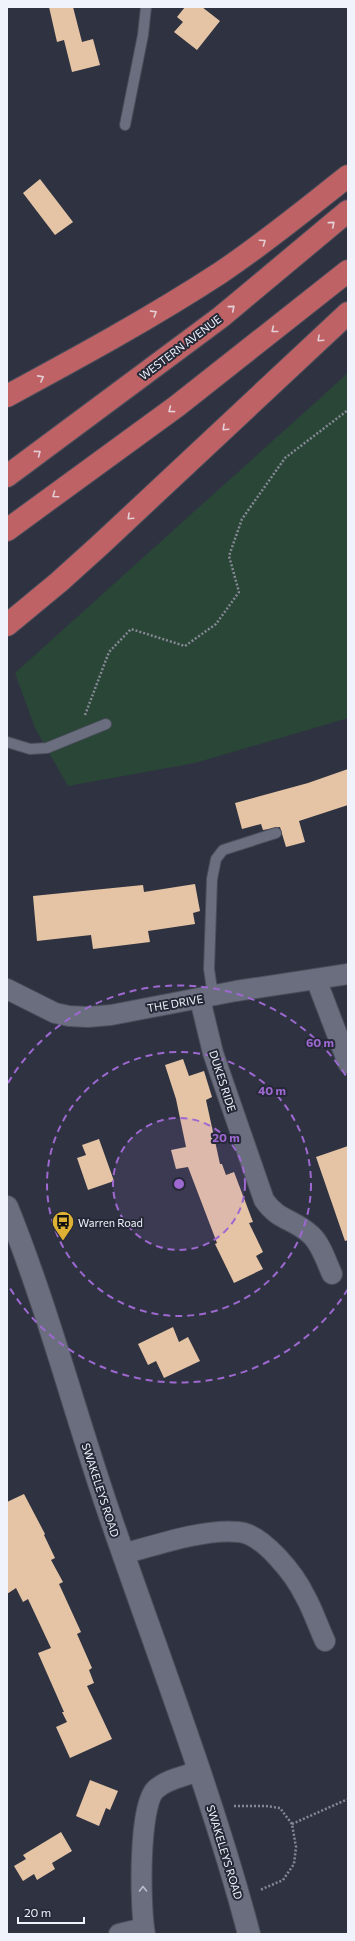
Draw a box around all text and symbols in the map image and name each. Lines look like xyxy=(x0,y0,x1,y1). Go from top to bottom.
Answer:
one-way arrow xyxy=(327,222,335,229)
one-way arrow xyxy=(259,239,266,247)
one-way arrow xyxy=(227,305,235,312)
one-way arrow xyxy=(150,311,157,318)
street label: WESTERN AVENUE xyxy=(136,312,224,382)
one-way arrow xyxy=(271,325,278,332)
one-way arrow xyxy=(317,335,324,342)
one-way arrow xyxy=(37,375,45,382)
one-way arrow xyxy=(169,405,176,412)
one-way arrow xyxy=(222,423,230,431)
one-way arrow xyxy=(34,451,41,458)
one-way arrow xyxy=(53,490,60,497)
one-way arrow xyxy=(127,512,135,520)
street label: THE DRIVE xyxy=(146,992,204,1014)
text: 60 m xyxy=(306,1035,334,1049)
street label: DUKES RIDE xyxy=(207,1049,239,1113)
text: 40 m xyxy=(258,1083,286,1097)
text: 20 m xyxy=(212,1130,240,1144)
centre of rings xyxy=(172,1177,186,1191)
bus stop icon: Warren Road xyxy=(50,1209,76,1242)
place label: Warren Road xyxy=(78,1216,143,1229)
street label: SWAKELEYS ROAD xyxy=(80,1441,122,1539)
street label: SWAKELEYS ROAD xyxy=(204,1803,246,1901)
one-way arrow xyxy=(139,1886,147,1892)
scale bar xyxy=(18,1899,84,1925)
text: 20 m xyxy=(24,1905,51,1919)

